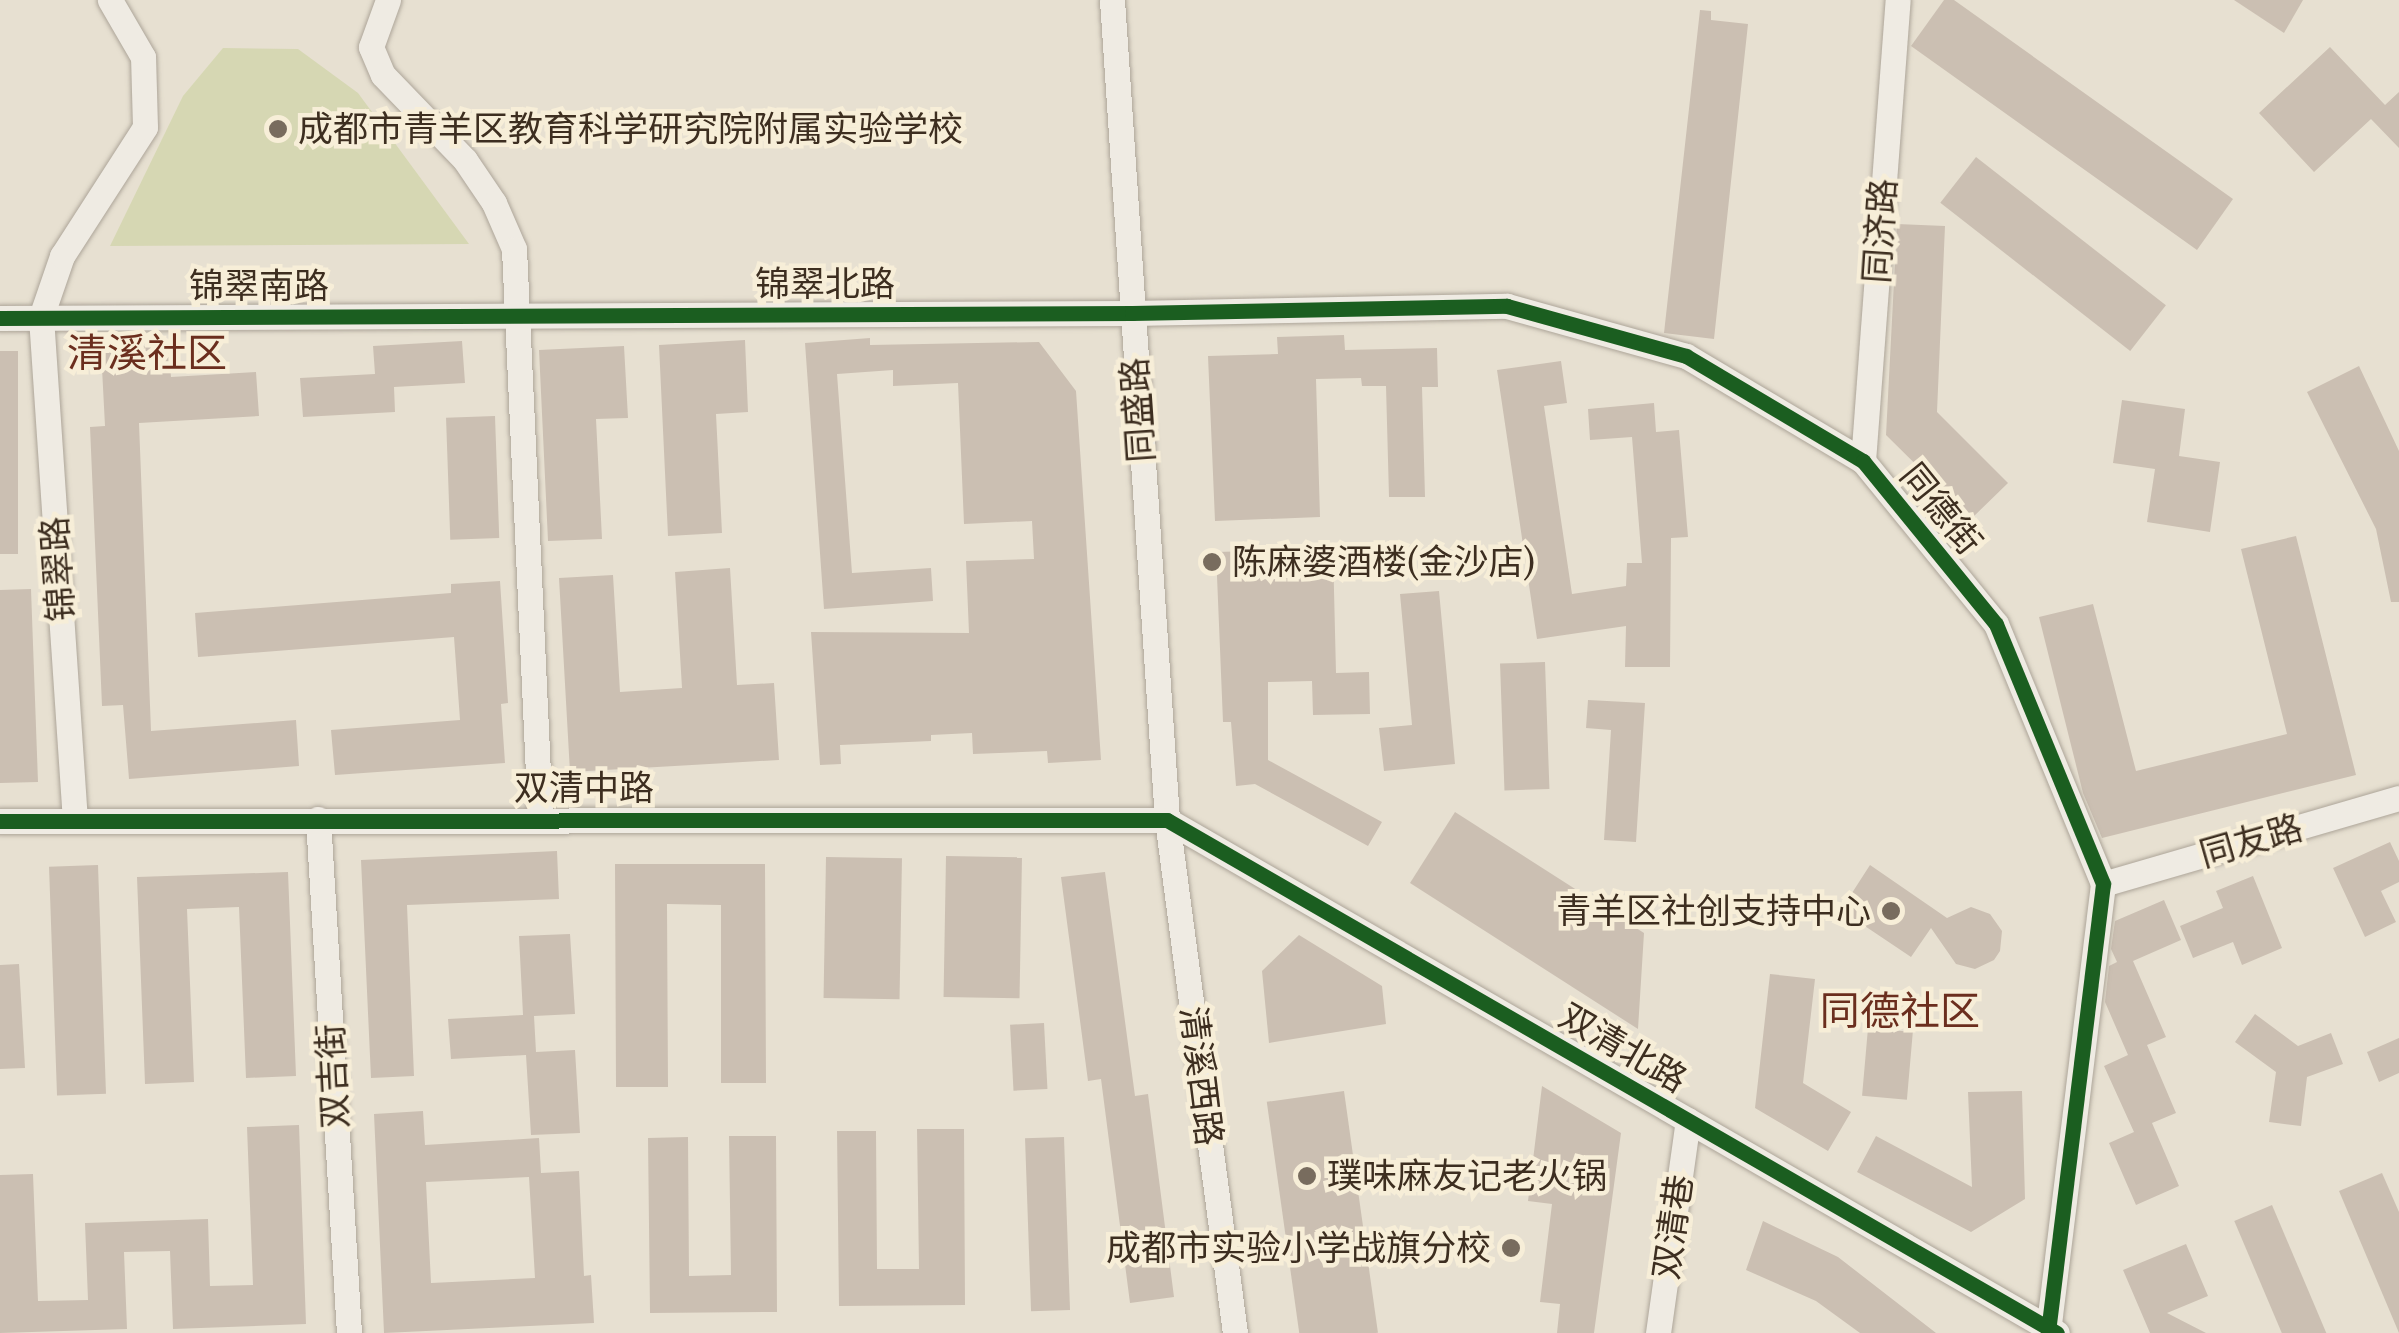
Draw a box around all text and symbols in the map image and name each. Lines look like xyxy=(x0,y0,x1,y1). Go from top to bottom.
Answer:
place label: 成都市青羊区教育科学研究院附属实验学校 xyxy=(298,108,963,150)
marker: 成都市青羊区教育科学研究院附属实验学校 xyxy=(267,118,289,140)
street label: 同济路 xyxy=(1855,177,1905,285)
street label: 锦翠北路 xyxy=(755,263,895,305)
street label: 锦翠南路 xyxy=(189,265,329,307)
district label: 清溪社区 xyxy=(67,329,227,377)
street label: 同盛路 xyxy=(1113,356,1163,464)
street label: 同德街 xyxy=(1892,455,1990,563)
street label: 锦翠路 xyxy=(33,515,83,623)
place label: 陈麻婆酒楼(金沙店) xyxy=(1232,541,1535,583)
marker: 陈麻婆酒楼(金沙店) xyxy=(1201,551,1223,573)
street label: 双清中路 xyxy=(514,767,654,809)
street label: 同友路 xyxy=(2195,806,2307,876)
place label: 青羊区社创支持中心 xyxy=(1556,890,1871,932)
marker: 青羊区社创支持中心 xyxy=(1880,900,1902,922)
district label: 同德社区 xyxy=(1820,987,1980,1035)
street label: 双清北路 xyxy=(1552,995,1694,1101)
street label: 清溪西路 xyxy=(1172,1004,1230,1148)
street label: 双吉街 xyxy=(309,1022,357,1130)
place label: 璞味麻友记老火锅 xyxy=(1327,1155,1607,1197)
marker: 璞味麻友记老火锅 xyxy=(1296,1165,1318,1187)
street label: 双清巷 xyxy=(1645,1172,1701,1282)
place label: 成都市实验小学战旗分校 xyxy=(1106,1227,1491,1269)
marker: 成都市实验小学战旗分校 xyxy=(1500,1237,1522,1259)

